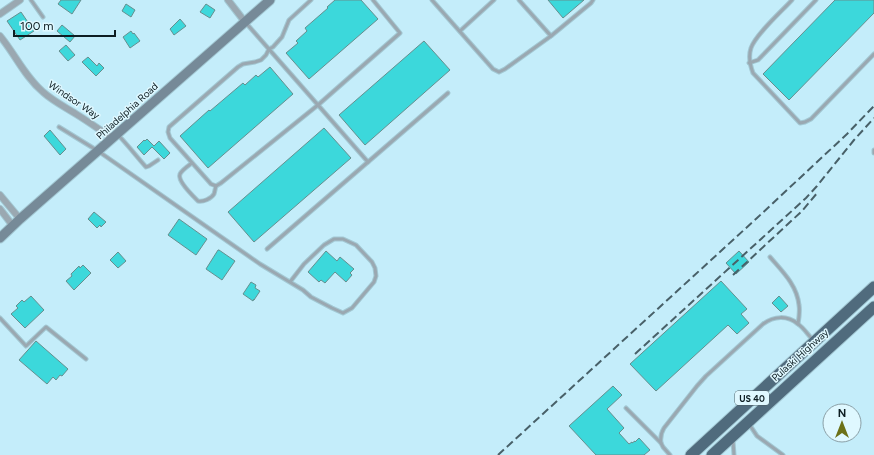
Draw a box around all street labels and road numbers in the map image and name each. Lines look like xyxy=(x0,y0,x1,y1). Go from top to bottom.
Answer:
street label: Windsor Way xyxy=(46,78,103,122)
street label: Philadelphia Road xyxy=(93,80,161,142)
street label: Pulaski Highway xyxy=(769,326,832,384)
road number: US 40 xyxy=(735,391,769,405)

